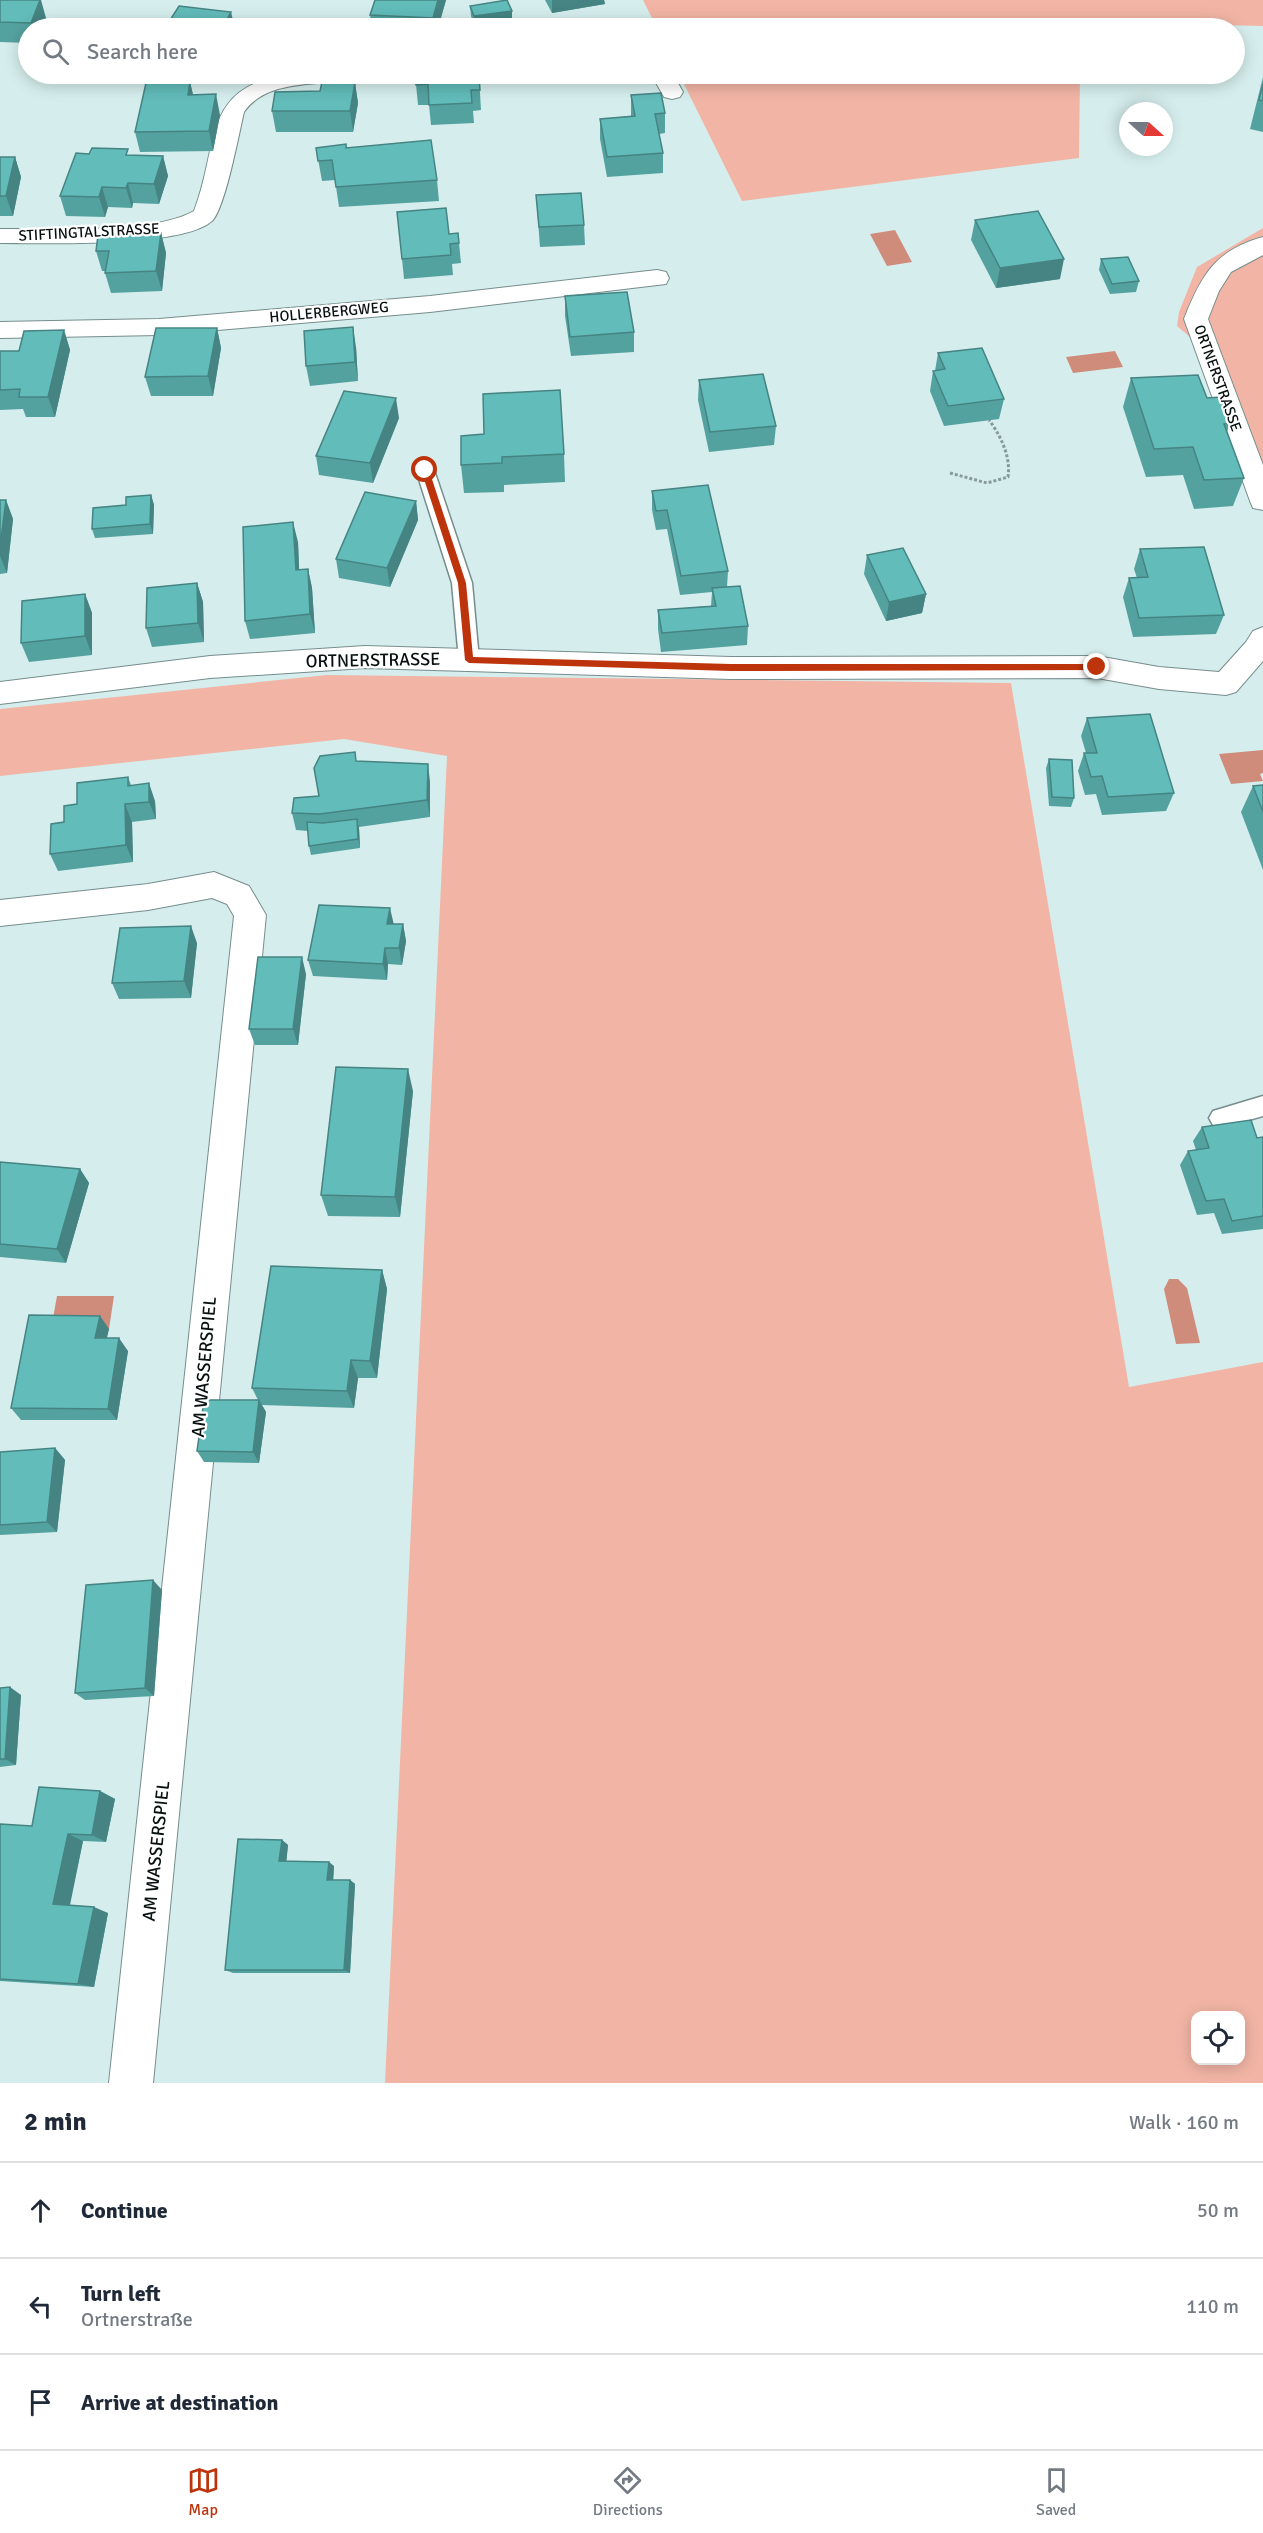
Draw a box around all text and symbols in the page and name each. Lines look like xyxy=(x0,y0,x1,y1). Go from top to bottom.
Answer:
search box xyxy=(18,18,1245,84)
icon: search xyxy=(39,35,72,68)
text: Search here xyxy=(87,38,198,65)
north arrow xyxy=(1119,102,1173,156)
street label: STIFTINGTALSTRASSE xyxy=(18,219,160,245)
street label: HOLLERBERGWEG xyxy=(269,298,389,326)
street label: ORTNERSTRASSE xyxy=(1190,322,1246,434)
route start xyxy=(411,456,437,482)
street label: ORTNERSTRASSE xyxy=(305,648,441,672)
route end xyxy=(1083,653,1109,679)
street label: AM WASSERSPIEL xyxy=(187,1296,221,1438)
street label: AM WASSERSPIEL xyxy=(138,1780,174,1922)
map controls xyxy=(1191,2011,1245,2065)
button: locate xyxy=(1191,2011,1245,2065)
text: 2 min xyxy=(24,2106,87,2138)
text: Walk · 160 m xyxy=(1129,2110,1239,2135)
icon: ahead xyxy=(24,2194,57,2227)
text: Continue xyxy=(81,2197,168,2224)
text: 50 m xyxy=(1197,2198,1239,2223)
text: Turn left xyxy=(81,2280,161,2307)
icon: left xyxy=(24,2290,57,2323)
text: 110 m xyxy=(1186,2294,1239,2319)
text: Ortnerstraße xyxy=(81,2307,193,2332)
icon: arrive xyxy=(24,2386,57,2419)
text: Arrive at destination xyxy=(81,2389,278,2416)
tab: Map xyxy=(187,2464,220,2520)
tab: Directions xyxy=(593,2464,663,2520)
tab: Saved xyxy=(1036,2464,1076,2520)

